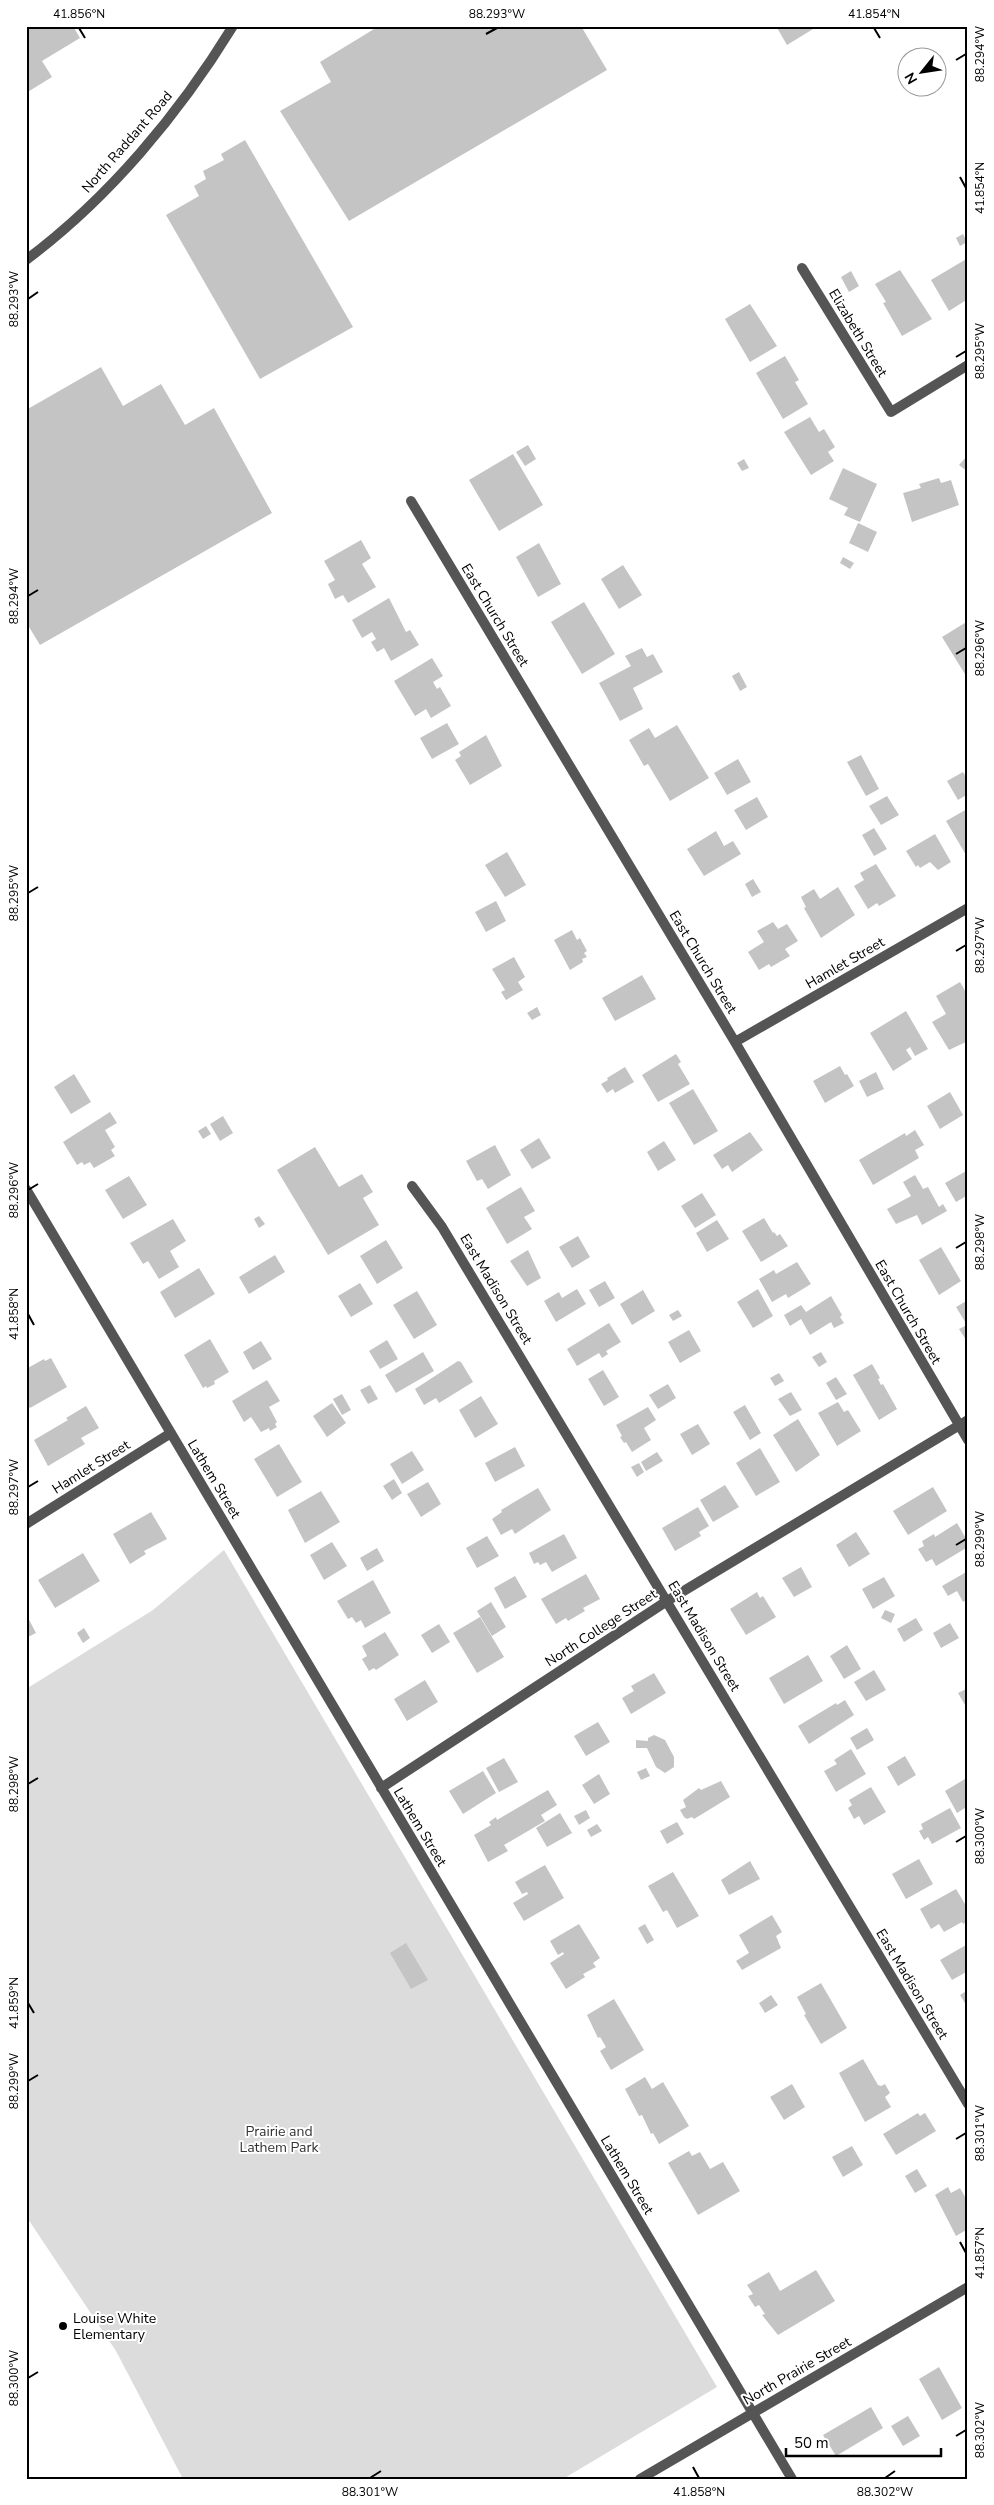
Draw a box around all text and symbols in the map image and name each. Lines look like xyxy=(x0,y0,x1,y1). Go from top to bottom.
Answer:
text: 41.856°N xyxy=(53,6,105,22)
text: 88.293°W xyxy=(469,6,525,22)
text: 41.854°N xyxy=(848,6,900,22)
text: 88.294°W xyxy=(972,26,988,82)
north arrow xyxy=(896,48,946,98)
text: N xyxy=(900,69,922,88)
street label: North Raddant Road xyxy=(77,87,177,197)
text: 41.854°N xyxy=(972,162,988,214)
text: 88.293°W xyxy=(6,271,22,327)
street label: Elizabeth Street xyxy=(824,285,892,381)
text: 88.295°W xyxy=(972,323,988,379)
street label: East Church Street xyxy=(457,560,533,670)
text: 88.294°W xyxy=(6,568,22,624)
text: 88.296°W xyxy=(972,620,988,676)
text: 88.295°W xyxy=(6,865,22,921)
street label: East Church Street xyxy=(665,907,741,1017)
text: 88.297°W xyxy=(972,917,988,973)
street label: Hamlet Street xyxy=(802,933,888,993)
text: 88.296°W xyxy=(6,1162,22,1218)
text: 88.298°W xyxy=(972,1214,988,1270)
street label: East Madison Street xyxy=(455,1230,537,1348)
street label: East Church Street xyxy=(871,1257,946,1367)
text: 41.858°N xyxy=(6,1288,22,1340)
street label: Hamlet Street xyxy=(49,1436,134,1498)
street label: Lathem Street xyxy=(183,1436,245,1522)
text: 88.297°W xyxy=(6,1459,22,1515)
text: 88.299°W xyxy=(972,1511,988,1567)
street label: East Madison Street xyxy=(663,1577,745,1695)
street label: North College Street xyxy=(541,1585,661,1671)
text: 88.298°W xyxy=(6,1756,22,1812)
street label: Lathem Street xyxy=(389,1784,451,1870)
text: 88.300°W xyxy=(972,1808,988,1864)
street label: East Madison Street xyxy=(871,1925,953,2043)
text: 41.859°N xyxy=(6,1977,22,2029)
text: 88.299°W xyxy=(6,2053,22,2109)
text: 88.301°W xyxy=(972,2105,988,2161)
park label: Prairie and Lathem Park xyxy=(240,2122,319,2157)
street label: Lathem Street xyxy=(596,2132,658,2218)
text: 41.857°N xyxy=(972,2227,988,2279)
place label: Louise White Elementary xyxy=(73,2309,156,2344)
marker: Louise White Elementary xyxy=(57,2320,69,2332)
street label: North Prairie Street xyxy=(740,2332,855,2410)
text: 88.300°W xyxy=(6,2350,22,2406)
text: 88.302°W xyxy=(972,2402,988,2458)
scale bar xyxy=(786,2425,942,2457)
text: 50 m xyxy=(794,2433,829,2453)
text: 88.301°W xyxy=(342,2484,398,2500)
text: 41.858°N xyxy=(673,2484,725,2500)
text: 88.302°W xyxy=(857,2484,913,2500)

